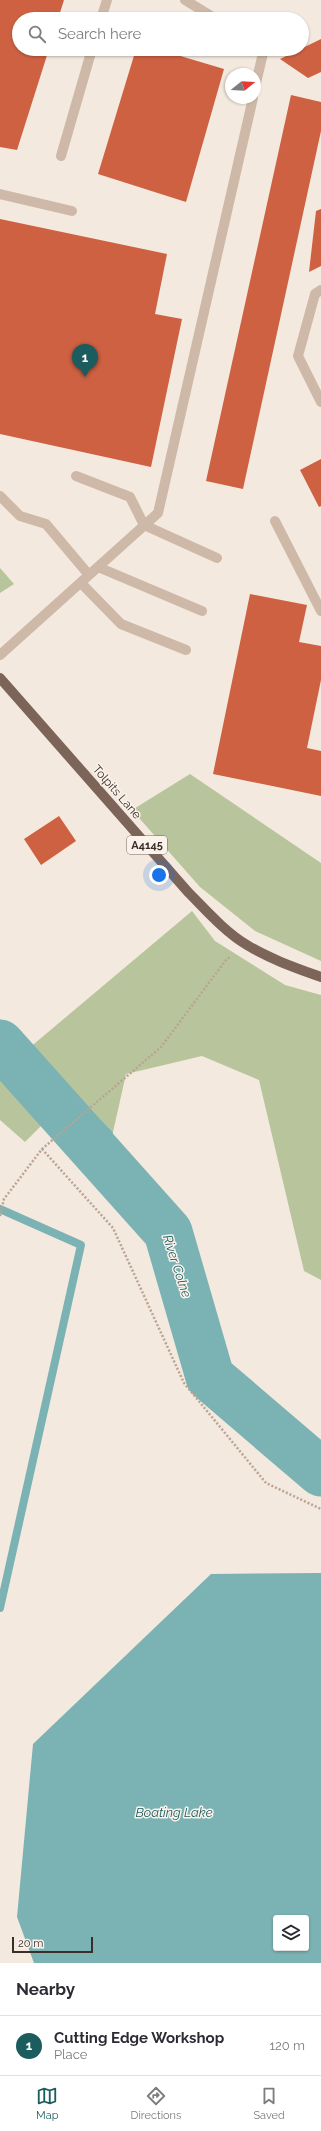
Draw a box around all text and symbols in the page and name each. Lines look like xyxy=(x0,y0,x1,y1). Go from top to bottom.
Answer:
search box xyxy=(12,12,309,56)
icon: search xyxy=(26,23,48,45)
text: Search here xyxy=(58,25,141,43)
north arrow xyxy=(225,68,261,104)
pin: 1 xyxy=(72,344,98,377)
street label: Tolpits Lane xyxy=(90,762,144,822)
road number: A4145 xyxy=(127,836,167,854)
your location xyxy=(149,865,169,885)
water label: River Colne xyxy=(160,1233,194,1299)
water label: Boating Lake xyxy=(135,1805,213,1820)
map controls xyxy=(273,1915,309,1951)
button: layers xyxy=(273,1915,309,1951)
scale bar xyxy=(12,1935,93,1954)
text: 20 m xyxy=(18,1937,43,1950)
text: Nearby xyxy=(16,1979,75,1999)
text: Cutting Edge Workshop xyxy=(54,2029,224,2047)
text: 1 xyxy=(26,2038,32,2053)
text: 120 m xyxy=(269,2038,305,2053)
text: Place xyxy=(54,2047,87,2062)
tab: Map xyxy=(36,2085,58,2122)
tab: Directions xyxy=(131,2085,181,2122)
tab: Saved xyxy=(253,2085,285,2122)

